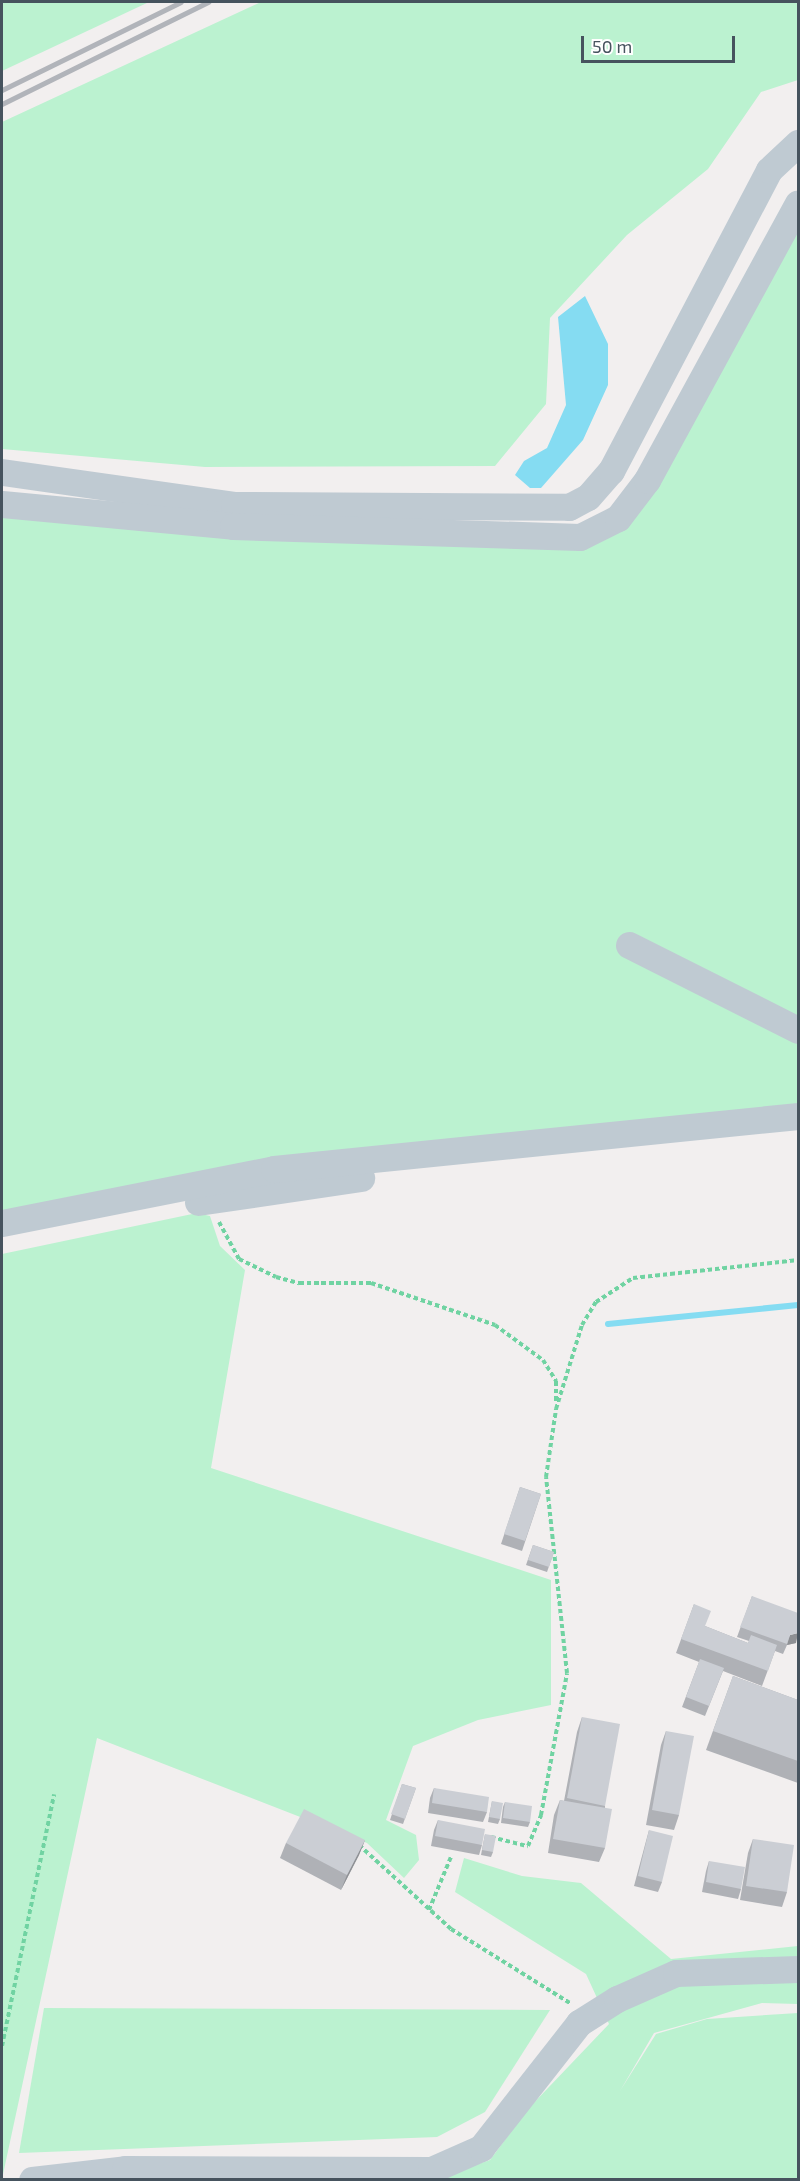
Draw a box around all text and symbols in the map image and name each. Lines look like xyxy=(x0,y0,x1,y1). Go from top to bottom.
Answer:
scale bar xyxy=(584,24,738,62)
text: 50 m xyxy=(592,35,632,57)

